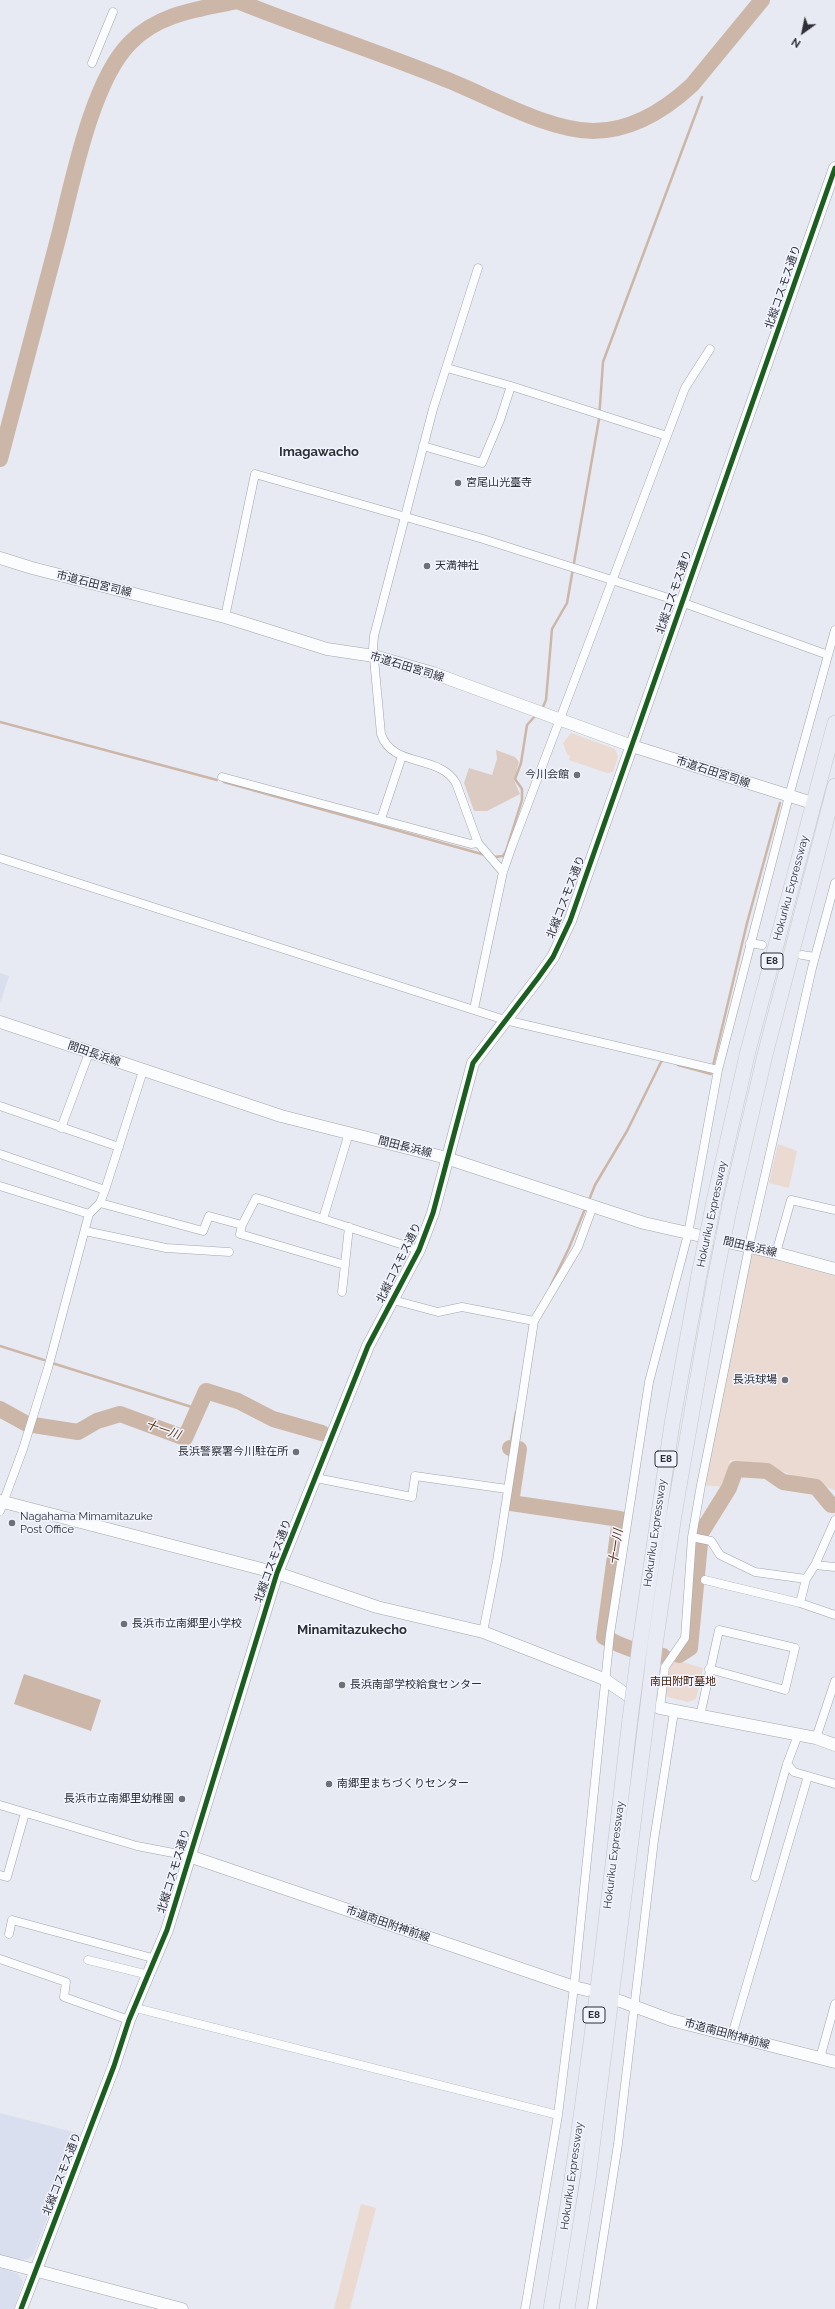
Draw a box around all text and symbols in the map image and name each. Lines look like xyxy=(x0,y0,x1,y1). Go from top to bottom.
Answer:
north arrow xyxy=(783,12,823,52)
text: N xyxy=(789,35,803,50)
street label: 北縦コスモス通り xyxy=(762,243,804,331)
district label: Imagawacho xyxy=(279,444,359,460)
place label: 宮尾山光臺寺 xyxy=(466,476,532,490)
marker: 宮尾山光臺寺 xyxy=(453,478,463,488)
street label: 北縦コスモス通り xyxy=(653,548,695,636)
place label: 天満神社 xyxy=(435,559,479,573)
marker: 天満神社 xyxy=(422,561,432,571)
street label: 市道石田宮司線 xyxy=(55,568,133,600)
street label: 市道石田宮司線 xyxy=(368,649,446,685)
street label: 市道石田宮司線 xyxy=(674,754,752,790)
place label: 今川会館 xyxy=(525,768,569,782)
marker: 今川会館 xyxy=(572,770,582,780)
street label: Hokuriku Expressway xyxy=(771,834,811,942)
street label: 北縦コスモス通り xyxy=(544,854,588,940)
road number: E8 xyxy=(761,953,783,969)
street label: 間田長浜線 xyxy=(66,1039,122,1069)
street label: 間田長浜線 xyxy=(377,1134,433,1160)
street label: Hokuriku Expressway xyxy=(694,1159,730,1269)
street label: 北縦コスモス通り xyxy=(374,1221,424,1305)
street label: 間田長浜線 xyxy=(722,1234,778,1260)
place label: 長浜球場 xyxy=(733,1373,777,1387)
marker: 長浜球場 xyxy=(780,1375,790,1385)
water label: 十一川 xyxy=(144,1417,182,1443)
place label: 長浜警察署今川駐在所 xyxy=(178,1445,288,1459)
marker: 長浜警察署今川駐在所 xyxy=(291,1447,301,1457)
road number: E8 xyxy=(655,1451,677,1467)
street label: Hokuriku Expressway xyxy=(641,1478,669,1588)
place label: Nagahama Mimamitazuke Post Office xyxy=(20,1510,153,1536)
street label: 北縦コスモス通り xyxy=(252,1517,294,1605)
marker: Nagahama Mimamitazuke Post Office xyxy=(7,1518,17,1528)
water label: 十一川 xyxy=(606,1528,626,1566)
place label: 長浜市立南郷里小学校 xyxy=(132,1617,242,1631)
marker: 長浜市立南郷里小学校 xyxy=(119,1619,129,1629)
district label: Minamitazukecho xyxy=(297,1622,407,1638)
park label: 南田附町墓地 xyxy=(650,1675,716,1689)
place label: 長浜南部学校給食センター xyxy=(350,1678,482,1692)
marker: 長浜南部学校給食センター xyxy=(337,1680,347,1690)
place label: 南郷里まちづくりセンター xyxy=(337,1777,469,1791)
marker: 南郷里まちづくりセンター xyxy=(324,1779,334,1789)
place label: 長浜市立南郷里幼稚園 xyxy=(64,1792,174,1806)
marker: 長浜市立南郷里幼稚園 xyxy=(177,1794,187,1804)
street label: Hokuriku Expressway xyxy=(601,1800,627,1910)
street label: 北縦コスモス通り xyxy=(155,1827,193,1915)
street label: 市道南田附神前線 xyxy=(344,1903,432,1945)
road number: E8 xyxy=(583,2007,605,2023)
street label: 市道南田附神前線 xyxy=(683,2016,771,2052)
street label: Hokuriku Expressway xyxy=(558,2121,586,2231)
street label: 北縦コスモス通り xyxy=(40,2131,84,2217)

